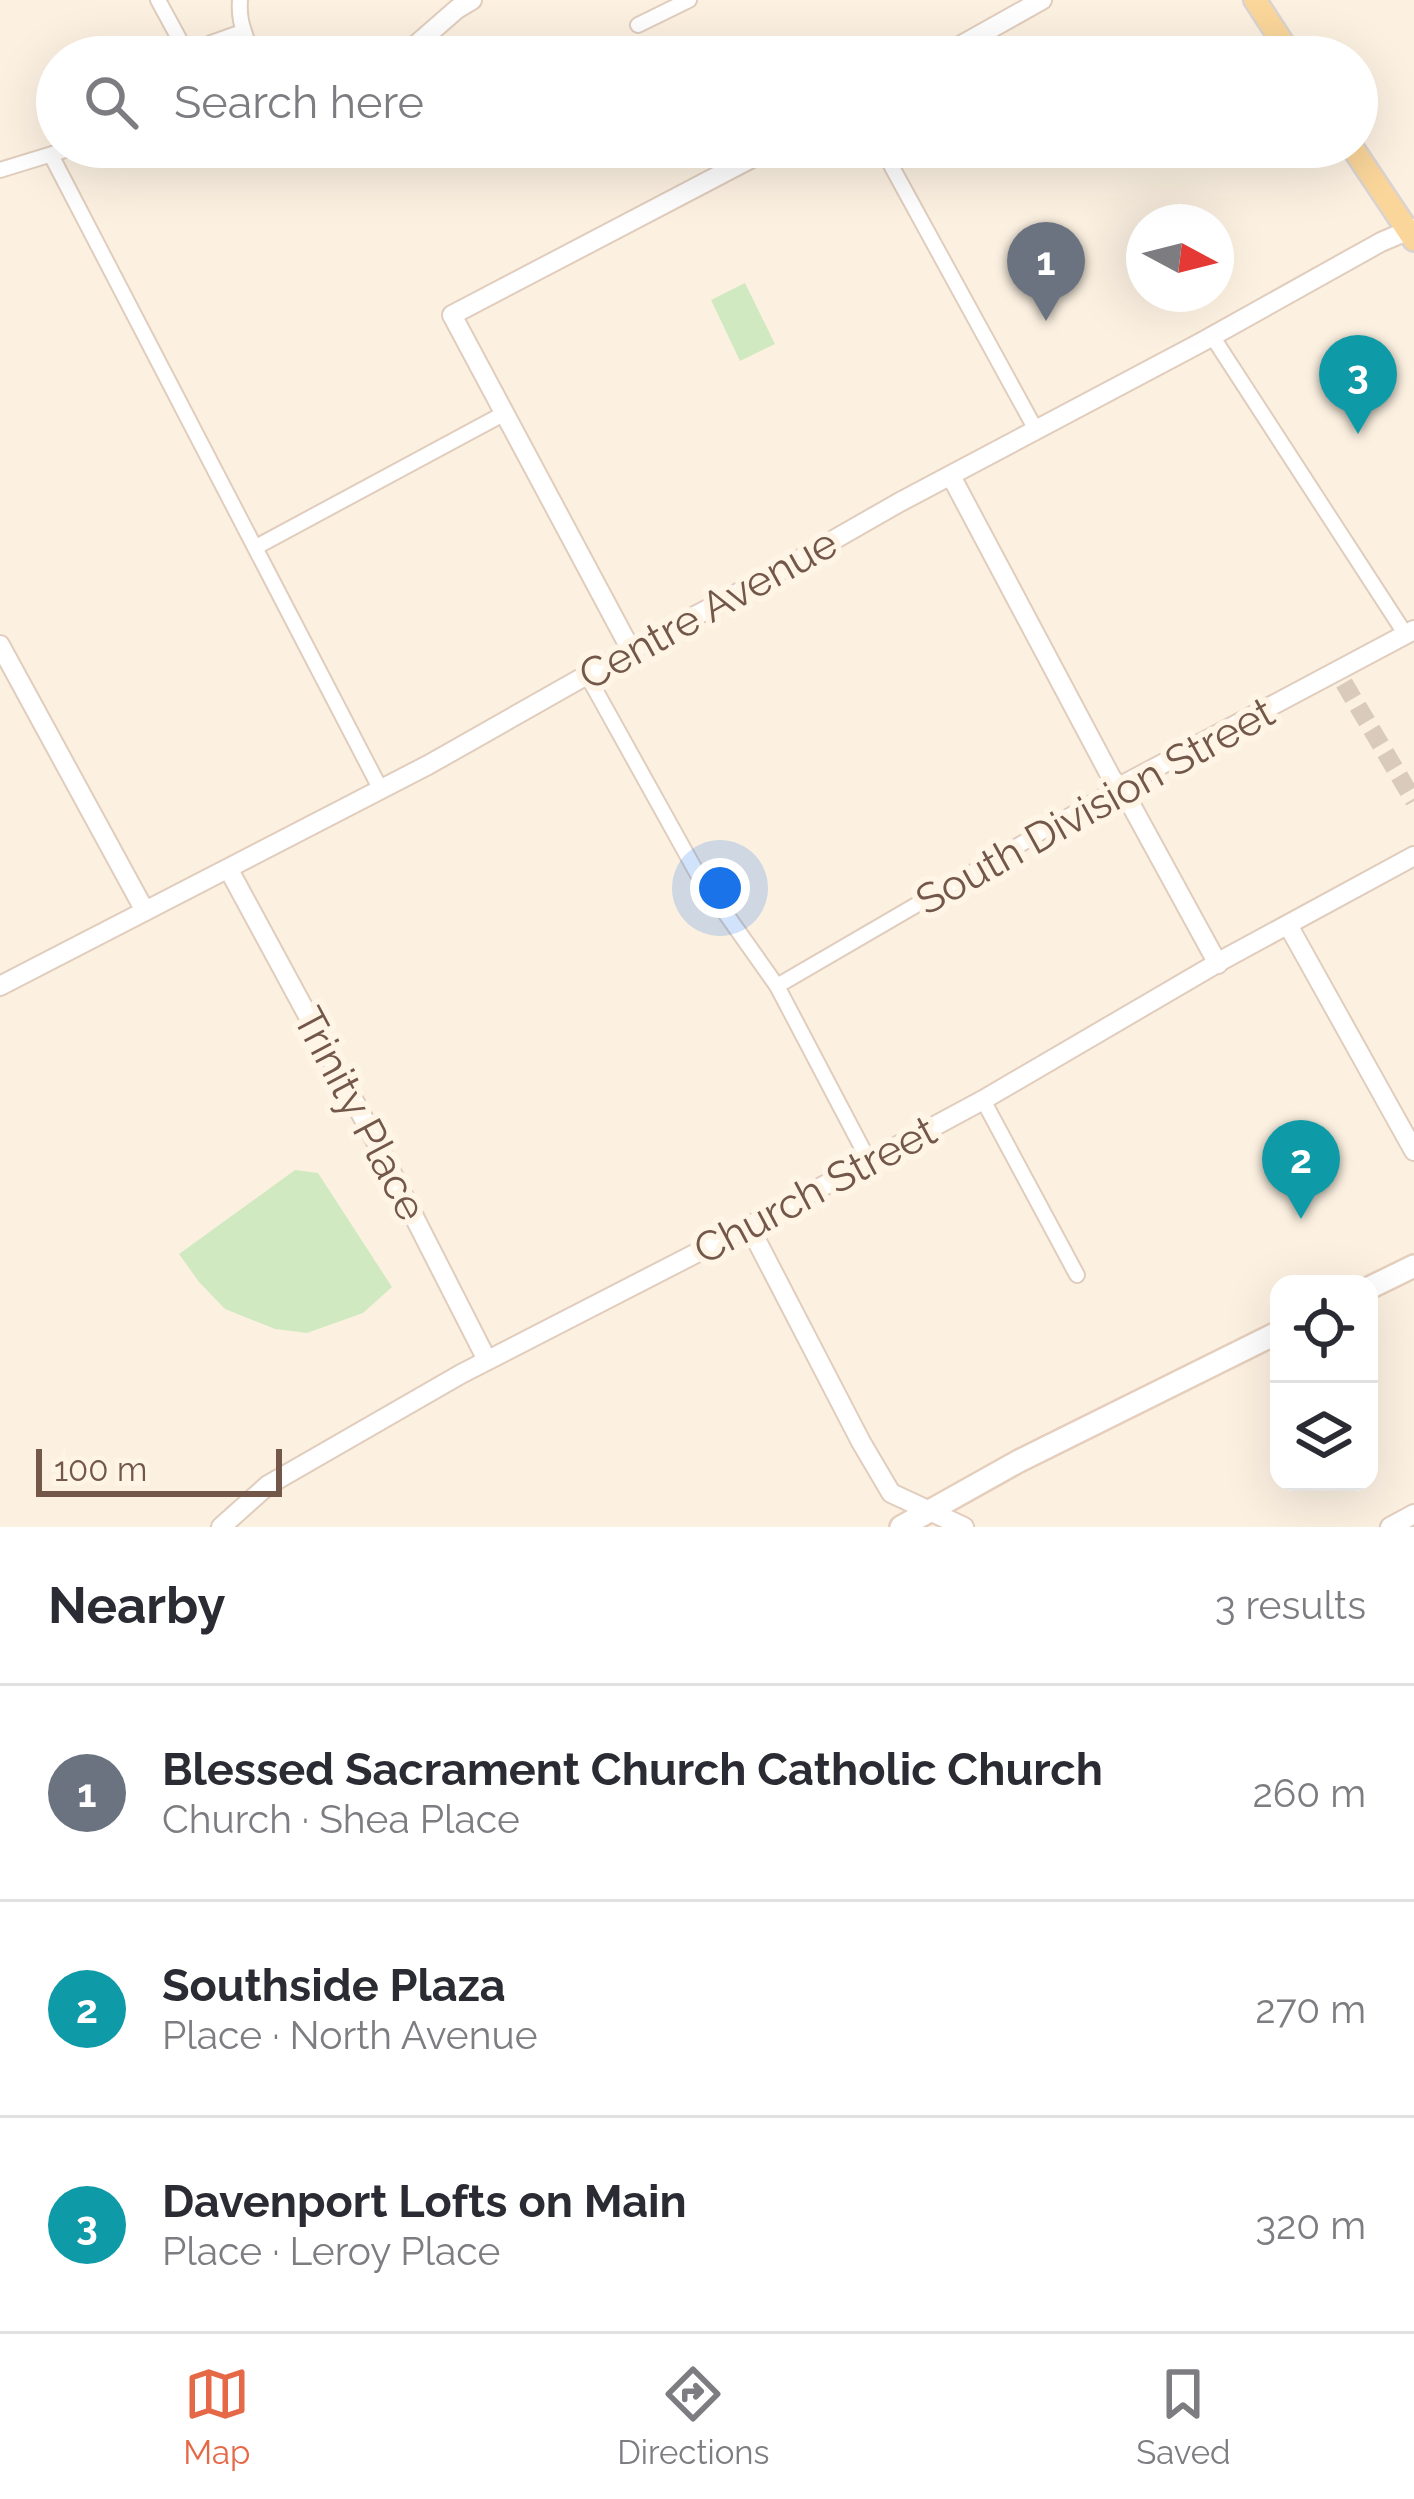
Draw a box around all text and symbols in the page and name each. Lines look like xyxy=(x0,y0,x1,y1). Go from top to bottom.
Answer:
search box xyxy=(36,36,1378,168)
icon: search xyxy=(78,69,144,135)
text: Search here xyxy=(174,76,424,129)
north arrow xyxy=(1126,204,1234,312)
pin: 1 xyxy=(1007,222,1085,321)
pin: 3 xyxy=(1319,335,1397,434)
street label: Centre Avenue xyxy=(570,518,846,700)
street label: South Division Street xyxy=(908,687,1282,925)
your location xyxy=(690,858,750,918)
street label: Trinity Place xyxy=(283,999,437,1229)
street label: Church Street xyxy=(686,1106,944,1274)
pin: 2 xyxy=(1262,1120,1340,1219)
map controls xyxy=(1270,1275,1378,1491)
button: locate xyxy=(1270,1275,1378,1383)
button: layers xyxy=(1270,1383,1378,1491)
scale bar xyxy=(36,1443,282,1496)
text: 100 m xyxy=(54,1450,147,1489)
text: Nearby xyxy=(48,1575,225,1635)
text: 3 results xyxy=(1215,1582,1366,1628)
text: Blessed Sacrament Church Catholic Church xyxy=(162,1743,1103,1796)
text: 1 xyxy=(77,1770,97,1816)
text: 260 m xyxy=(1253,1770,1366,1816)
text: Church · Shea Place xyxy=(162,1796,520,1842)
text: Southside Plaza xyxy=(162,1959,506,2012)
text: 2 xyxy=(76,1986,98,2032)
text: 270 m xyxy=(1255,1986,1366,2032)
text: Place · North Avenue xyxy=(162,2012,538,2058)
text: Davenport Lofts on Main xyxy=(162,2175,687,2228)
text: 3 xyxy=(76,2202,98,2248)
text: 320 m xyxy=(1255,2202,1366,2248)
text: Place · Leroy Place xyxy=(162,2228,500,2274)
tab: Map xyxy=(183,2361,250,2472)
tab: Directions xyxy=(617,2361,770,2472)
tab: Saved xyxy=(1136,2361,1231,2472)

